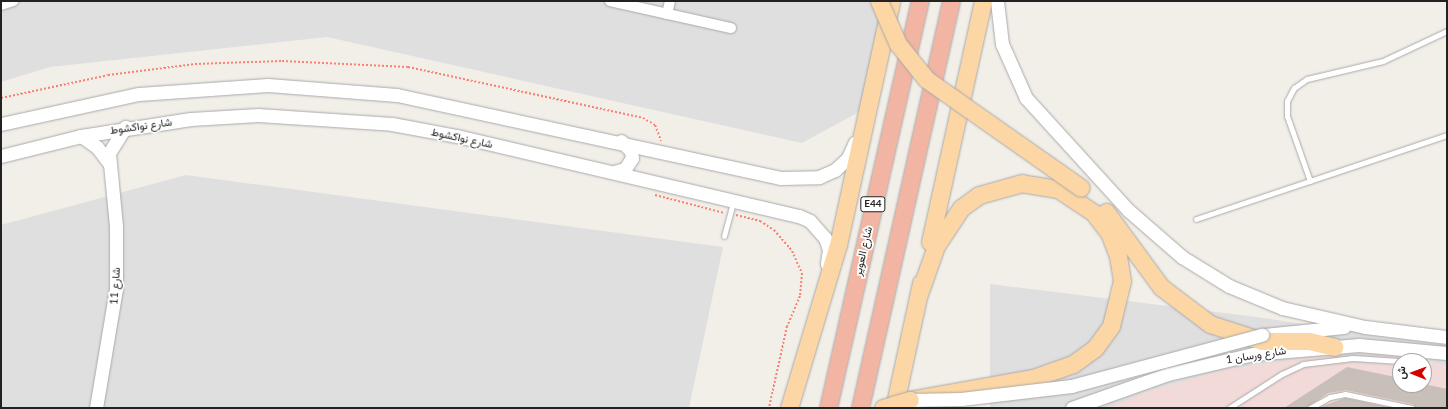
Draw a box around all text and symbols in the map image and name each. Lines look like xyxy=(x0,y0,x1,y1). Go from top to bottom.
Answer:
street label: شارع نواكشوط xyxy=(109,115,173,137)
street label: شارع نواكشوط xyxy=(430,125,494,151)
road number: E44 xyxy=(860,196,886,212)
street label: شارع العوير xyxy=(851,225,875,277)
street label: شارع 11 xyxy=(107,267,123,305)
street label: شارع ورسان 1 xyxy=(1225,344,1287,366)
north arrow xyxy=(1392,353,1432,393)
text: ش xyxy=(1394,366,1407,380)

